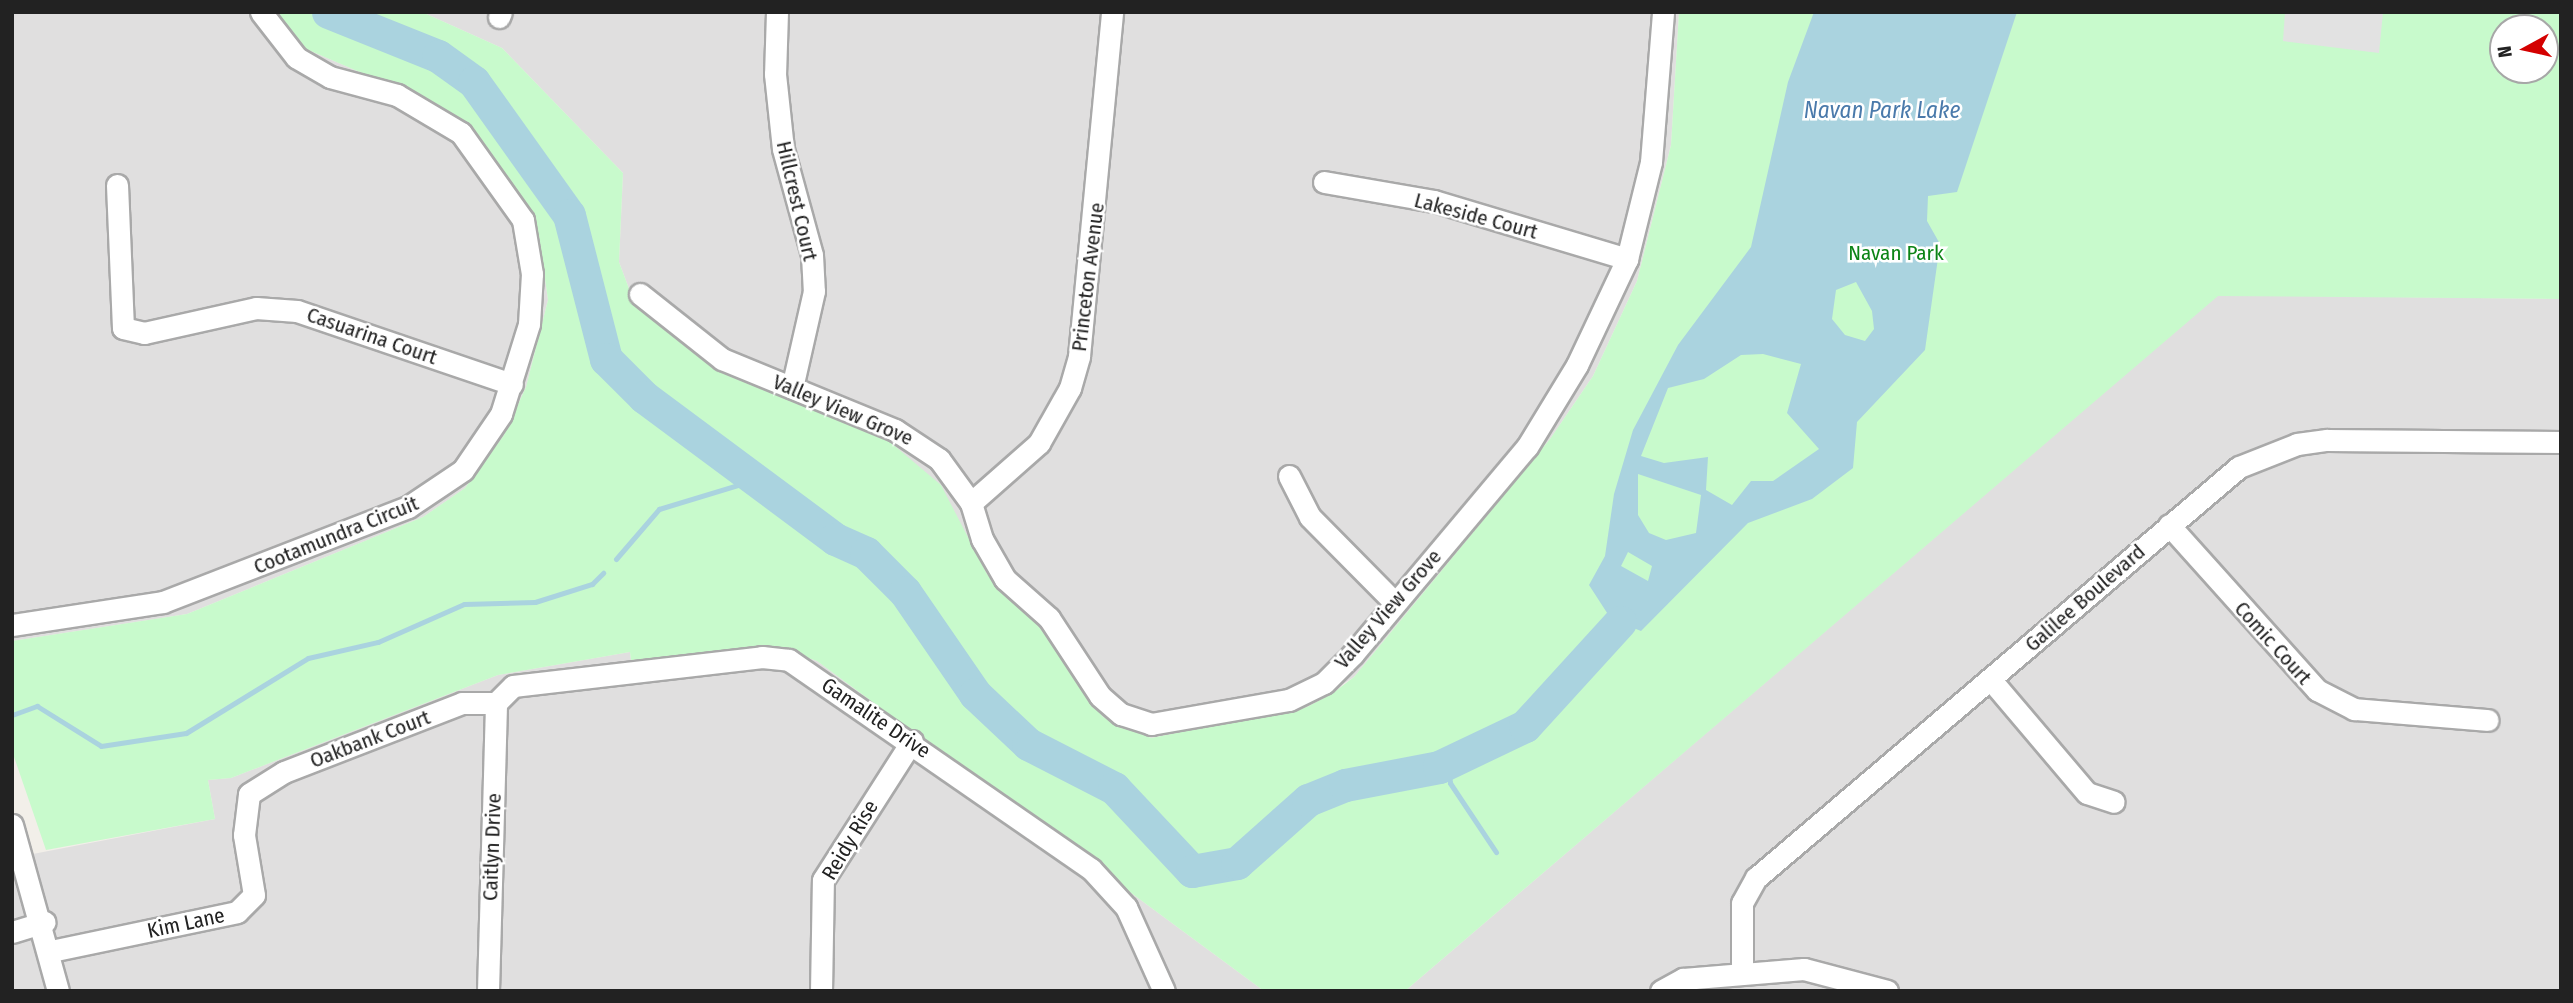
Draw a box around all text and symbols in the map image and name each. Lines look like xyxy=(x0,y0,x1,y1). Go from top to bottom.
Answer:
north arrow xyxy=(2489,14,2559,84)
text: N xyxy=(2493,44,2517,59)
water label: Navan Park Lake xyxy=(1804,96,1960,124)
street label: Hillcrest Court xyxy=(771,139,823,263)
street label: Lakeside Court xyxy=(1412,187,1540,245)
street label: Princeton Avenue xyxy=(1066,201,1110,353)
park label: Navan Park xyxy=(1848,240,1944,266)
street label: Casuarina Court xyxy=(303,302,441,370)
street label: Valley View Grove xyxy=(769,369,917,451)
street label: Cootamundra Circuit xyxy=(250,490,422,580)
street label: Galilee Boulevard xyxy=(2020,539,2150,657)
street label: Valley View Grove xyxy=(1329,544,1447,674)
street label: Comic Court xyxy=(2229,596,2317,690)
street label: Gamalite Drive xyxy=(817,672,935,764)
street label: Oakbank Court xyxy=(306,705,434,773)
street label: Caitlyn Drive xyxy=(478,793,506,901)
street label: Reidy Rise xyxy=(816,796,884,884)
street label: Kim Lane xyxy=(145,903,227,943)

